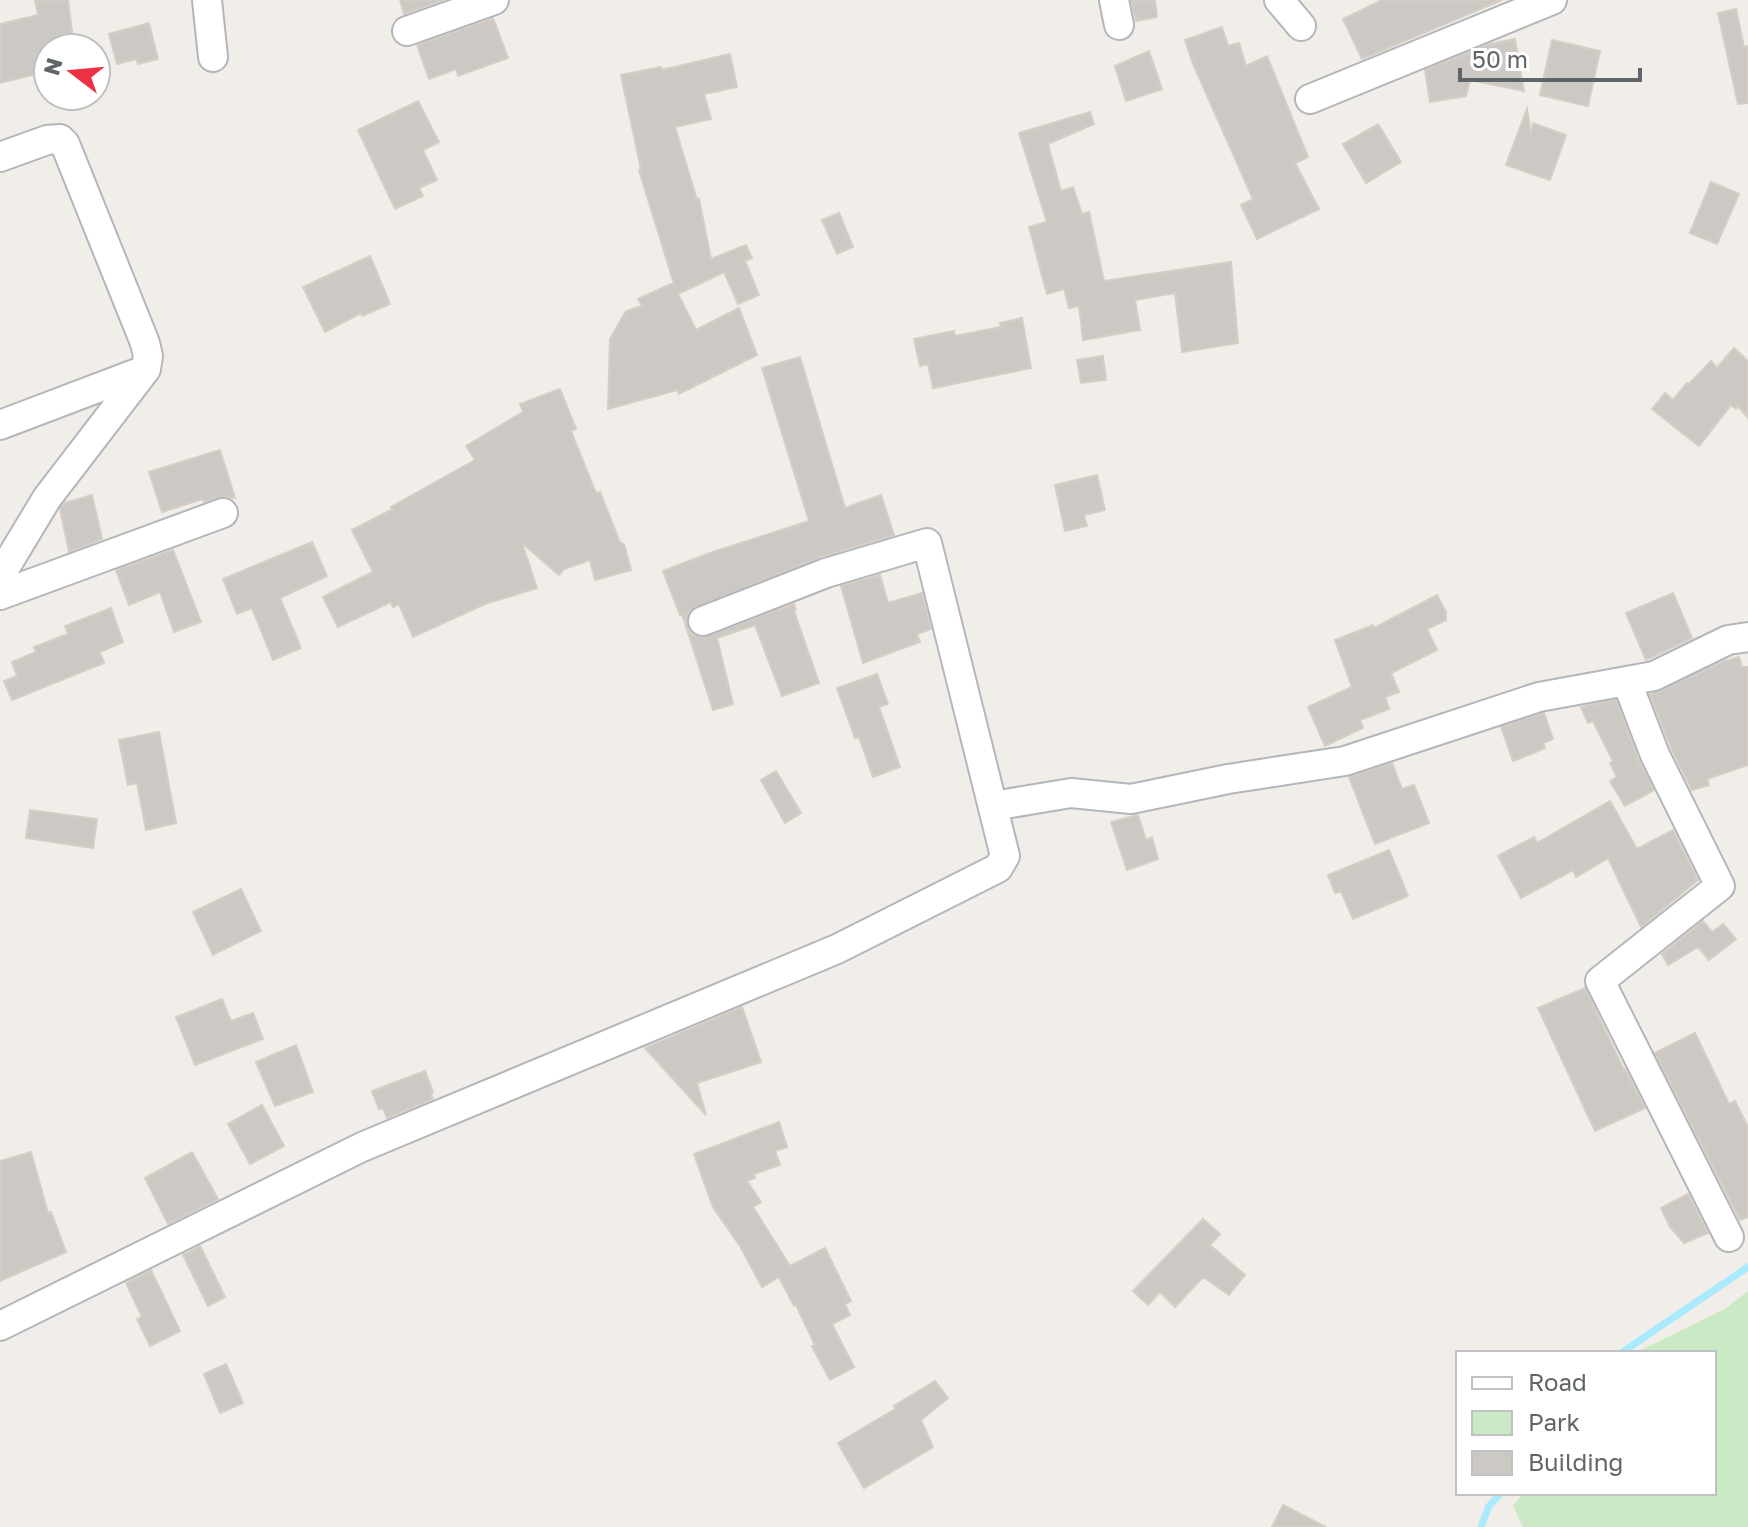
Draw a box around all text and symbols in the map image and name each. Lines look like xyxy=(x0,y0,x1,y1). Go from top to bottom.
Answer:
north arrow xyxy=(32,32,112,112)
scale bar xyxy=(1460,32,1640,82)
text: 50 m xyxy=(1472,44,1528,73)
text: N xyxy=(37,55,68,78)
legend xyxy=(1456,1351,1716,1495)
text: Road xyxy=(1528,1367,1587,1396)
text: Park xyxy=(1528,1407,1580,1436)
text: Building xyxy=(1528,1447,1623,1476)

